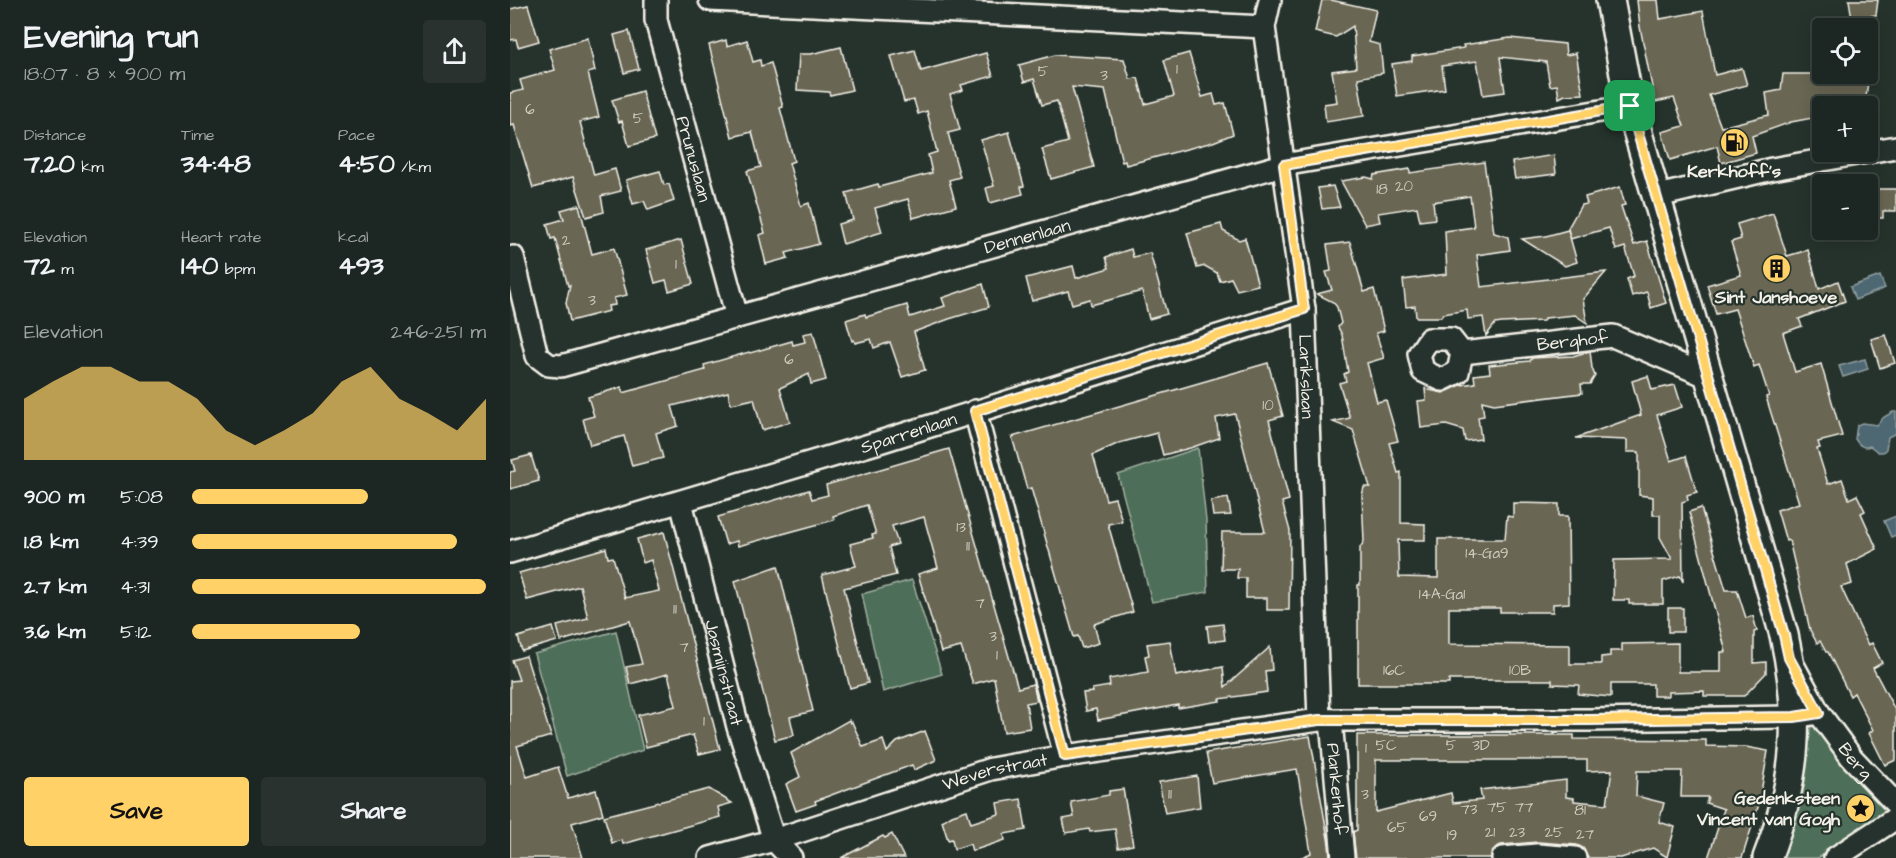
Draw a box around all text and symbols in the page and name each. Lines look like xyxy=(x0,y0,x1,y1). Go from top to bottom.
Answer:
text: Evening run xyxy=(24,14,198,60)
map controls xyxy=(1812,18,1878,240)
button: locate xyxy=(1812,18,1878,84)
button: share xyxy=(423,20,486,83)
house number: 1 xyxy=(1176,59,1178,80)
text: 18:07 · 8 × 900 m xyxy=(24,60,185,88)
house number: 5 xyxy=(1038,61,1049,82)
house number: 3 xyxy=(1100,65,1108,86)
pin xyxy=(1604,80,1655,131)
icon: arrive xyxy=(1613,89,1646,122)
button: + xyxy=(1812,96,1878,162)
house number: 6 xyxy=(525,99,535,120)
house number: 5 xyxy=(633,108,644,129)
street label: Prunuslaan xyxy=(670,113,718,205)
text: Distance xyxy=(24,124,86,146)
text: Time xyxy=(181,124,215,146)
text: Pace xyxy=(338,124,375,146)
fuel station icon: Kerkhoff's xyxy=(1718,126,1750,158)
text: 7.20 xyxy=(24,146,75,182)
text: 34:48 xyxy=(181,146,251,182)
text: 4:50 xyxy=(338,146,395,182)
text: km xyxy=(75,156,104,178)
text: /km xyxy=(395,156,431,178)
place label: Kerkhoff's xyxy=(1687,159,1781,184)
button: − xyxy=(1812,174,1878,240)
house number: 20 xyxy=(1395,176,1414,197)
house number: 18 xyxy=(1376,179,1388,200)
street label: Dennenlaan xyxy=(981,212,1073,260)
text: Elevation xyxy=(24,226,87,248)
text: Heart rate xyxy=(181,226,261,248)
text: kcal xyxy=(338,226,369,248)
house number: 2 xyxy=(562,230,571,251)
text: 72 xyxy=(24,248,55,284)
text: 140 xyxy=(181,248,218,284)
text: 493 xyxy=(338,248,384,284)
building icon: Sint Janshoeve xyxy=(1760,252,1792,284)
house number: 1 xyxy=(675,254,677,275)
text: m xyxy=(55,258,74,280)
text: bpm xyxy=(218,258,255,280)
place label: Sint Janshoeve xyxy=(1714,285,1837,310)
house number: 3 xyxy=(588,290,596,311)
text: Elevation xyxy=(24,318,103,346)
text: 246–251 m xyxy=(390,318,486,346)
street label: Berghof xyxy=(1535,324,1610,357)
street label: Larikslaan xyxy=(1292,334,1320,419)
house number: 6 xyxy=(784,349,794,370)
house number: 10 xyxy=(1262,395,1274,416)
street label: Sparrenlaan xyxy=(857,406,960,459)
text: 900 m xyxy=(24,483,84,511)
text: 5:08 xyxy=(120,483,163,511)
house number: 13 xyxy=(956,517,966,538)
text: 1.8 km xyxy=(24,528,78,556)
text: 4:39 xyxy=(120,528,159,556)
house number: 11 xyxy=(966,536,970,557)
house number: 14-Ga9 xyxy=(1465,543,1509,564)
text: 2.7 km xyxy=(24,573,86,601)
text: 4:31 xyxy=(120,573,150,601)
house number: 14A-Ga1 xyxy=(1419,584,1465,605)
house number: 7 xyxy=(975,593,985,614)
house number: 11 xyxy=(673,599,677,620)
street label: Jasmijnstraat xyxy=(699,617,750,729)
text: 3.6 km xyxy=(24,618,85,646)
text: 5:12 xyxy=(120,618,152,646)
house number: 3 xyxy=(989,626,997,647)
house number: 7 xyxy=(679,637,689,658)
house number: 1 xyxy=(996,645,998,666)
house number: 16C xyxy=(1383,660,1405,681)
house number: 10B xyxy=(1509,660,1531,681)
house number: 1 xyxy=(703,711,705,732)
house number: 5C xyxy=(1375,735,1397,756)
house number: 5 xyxy=(1446,735,1457,756)
house number: 3D xyxy=(1472,735,1490,756)
street label: Berg xyxy=(1832,737,1878,786)
house number: 1 xyxy=(1365,738,1367,759)
street label: Plankenhof xyxy=(1321,742,1353,836)
street label: Weverstraat xyxy=(939,747,1050,797)
button: Save xyxy=(24,777,249,846)
button: Share xyxy=(261,777,486,846)
house number: 11 xyxy=(1168,784,1172,805)
house number: 3 xyxy=(1361,784,1369,805)
place label: Gedenksteen Vincent van Gogh xyxy=(1696,786,1841,833)
place icon: Gedenksteen Vincent van Gogh xyxy=(1845,792,1877,824)
house number: 75 xyxy=(1487,797,1507,818)
house number: 77 xyxy=(1515,797,1533,818)
house number: 73 xyxy=(1461,799,1478,820)
house number: 81 xyxy=(1574,800,1586,821)
house number: 69 xyxy=(1419,806,1437,827)
house number: 65 xyxy=(1387,817,1407,838)
house number: 21 xyxy=(1485,822,1495,843)
house number: 23 xyxy=(1509,822,1525,843)
house number: 25 xyxy=(1544,822,1564,843)
house number: 27 xyxy=(1576,824,1594,845)
house number: 19 xyxy=(1447,825,1457,846)

